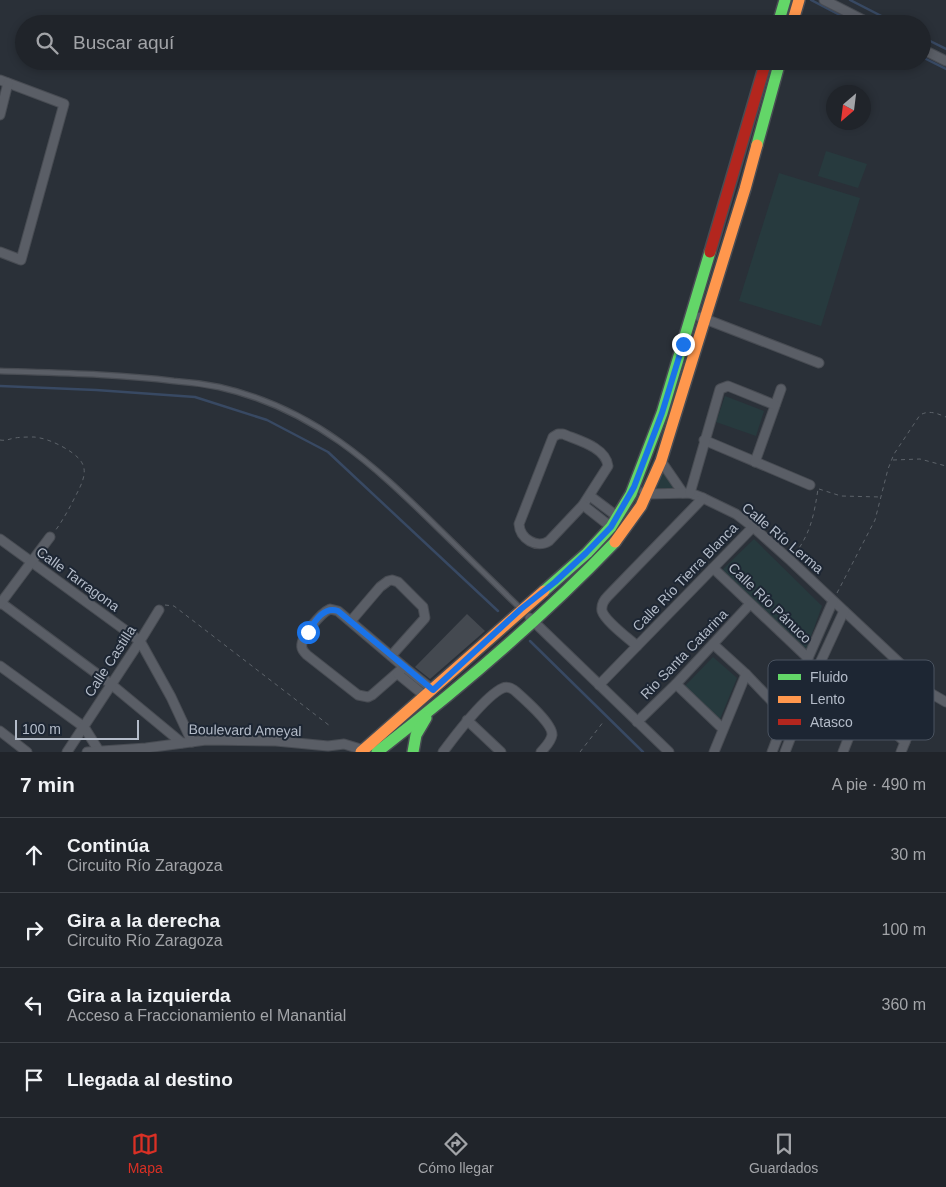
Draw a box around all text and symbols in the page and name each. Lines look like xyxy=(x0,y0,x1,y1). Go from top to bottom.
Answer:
search box xyxy=(15,15,931,70)
icon: search xyxy=(33,29,61,57)
text: Buscar aquí xyxy=(73,32,174,53)
north arrow xyxy=(826,85,871,130)
route end xyxy=(672,333,695,356)
street label: Calle Río Lerma xyxy=(739,499,827,577)
street label: Calle Río Tierra Blanca xyxy=(629,520,741,634)
street label: Calle Tarragona xyxy=(33,544,123,615)
street label: Calle Río Pánuco xyxy=(725,559,815,647)
street label: Rio Santa Catarina xyxy=(637,606,731,702)
route start xyxy=(297,621,320,644)
street label: Calle Castilla xyxy=(81,622,139,700)
legend xyxy=(768,660,934,740)
text: Fluido xyxy=(810,669,848,685)
text: Lento xyxy=(810,691,845,707)
text: Atasco xyxy=(810,714,853,730)
scale bar xyxy=(15,717,139,740)
text: 100 m xyxy=(22,721,61,737)
street label: Boulevard Ameyal xyxy=(188,721,302,739)
text: 7 min xyxy=(20,773,75,796)
text: A pie · 490 m xyxy=(832,776,926,793)
text: Continúa xyxy=(67,835,149,856)
icon: ahead xyxy=(20,841,48,869)
text: 30 m xyxy=(890,846,926,863)
text: Circuito Río Zaragoza xyxy=(67,857,223,874)
text: Gira a la derecha xyxy=(67,910,220,931)
icon: right xyxy=(20,916,48,944)
text: 100 m xyxy=(882,921,926,938)
text: Circuito Río Zaragoza xyxy=(67,932,223,949)
text: Gira a la izquierda xyxy=(67,985,231,1006)
icon: left xyxy=(20,991,48,1019)
text: 360 m xyxy=(882,996,926,1013)
text: Acceso a Fraccionamiento el Manantial xyxy=(67,1007,346,1024)
icon: arrive xyxy=(20,1066,48,1094)
text: Llegada al destino xyxy=(67,1069,233,1090)
tab: Mapa xyxy=(128,1130,163,1176)
tab: Cómo llegar xyxy=(418,1130,494,1176)
tab: Guardados xyxy=(749,1130,818,1176)

